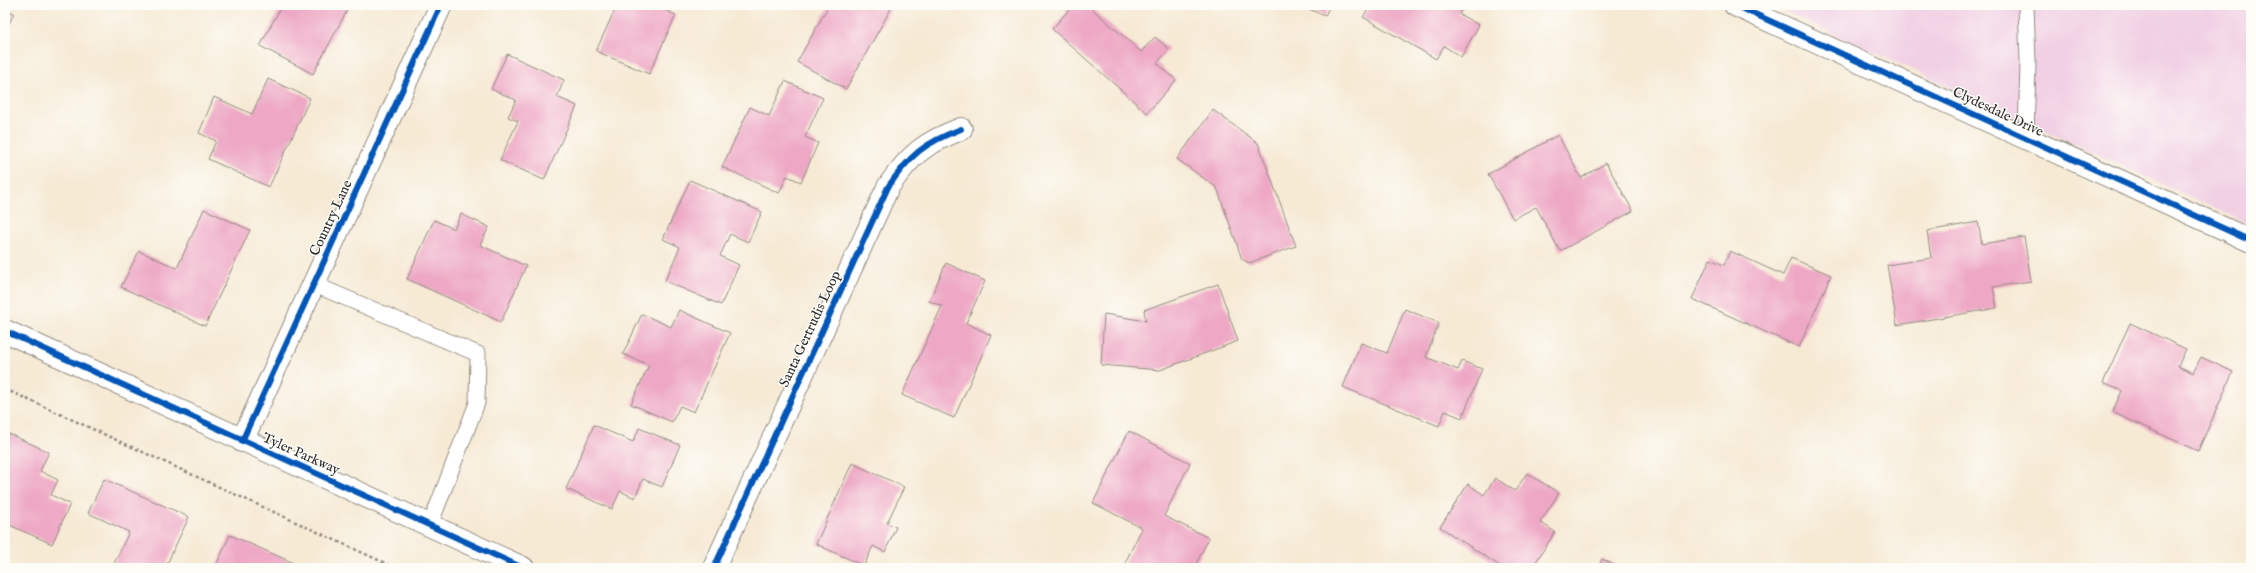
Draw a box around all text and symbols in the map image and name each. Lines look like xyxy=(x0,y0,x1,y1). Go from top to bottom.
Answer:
street label: Clydesdale Drive xyxy=(1950,83,2047,141)
street label: Country Lane xyxy=(306,177,357,259)
street label: Santa Gertrudis Loop xyxy=(775,268,845,390)
street label: Tyler Parkway xyxy=(259,429,343,479)

